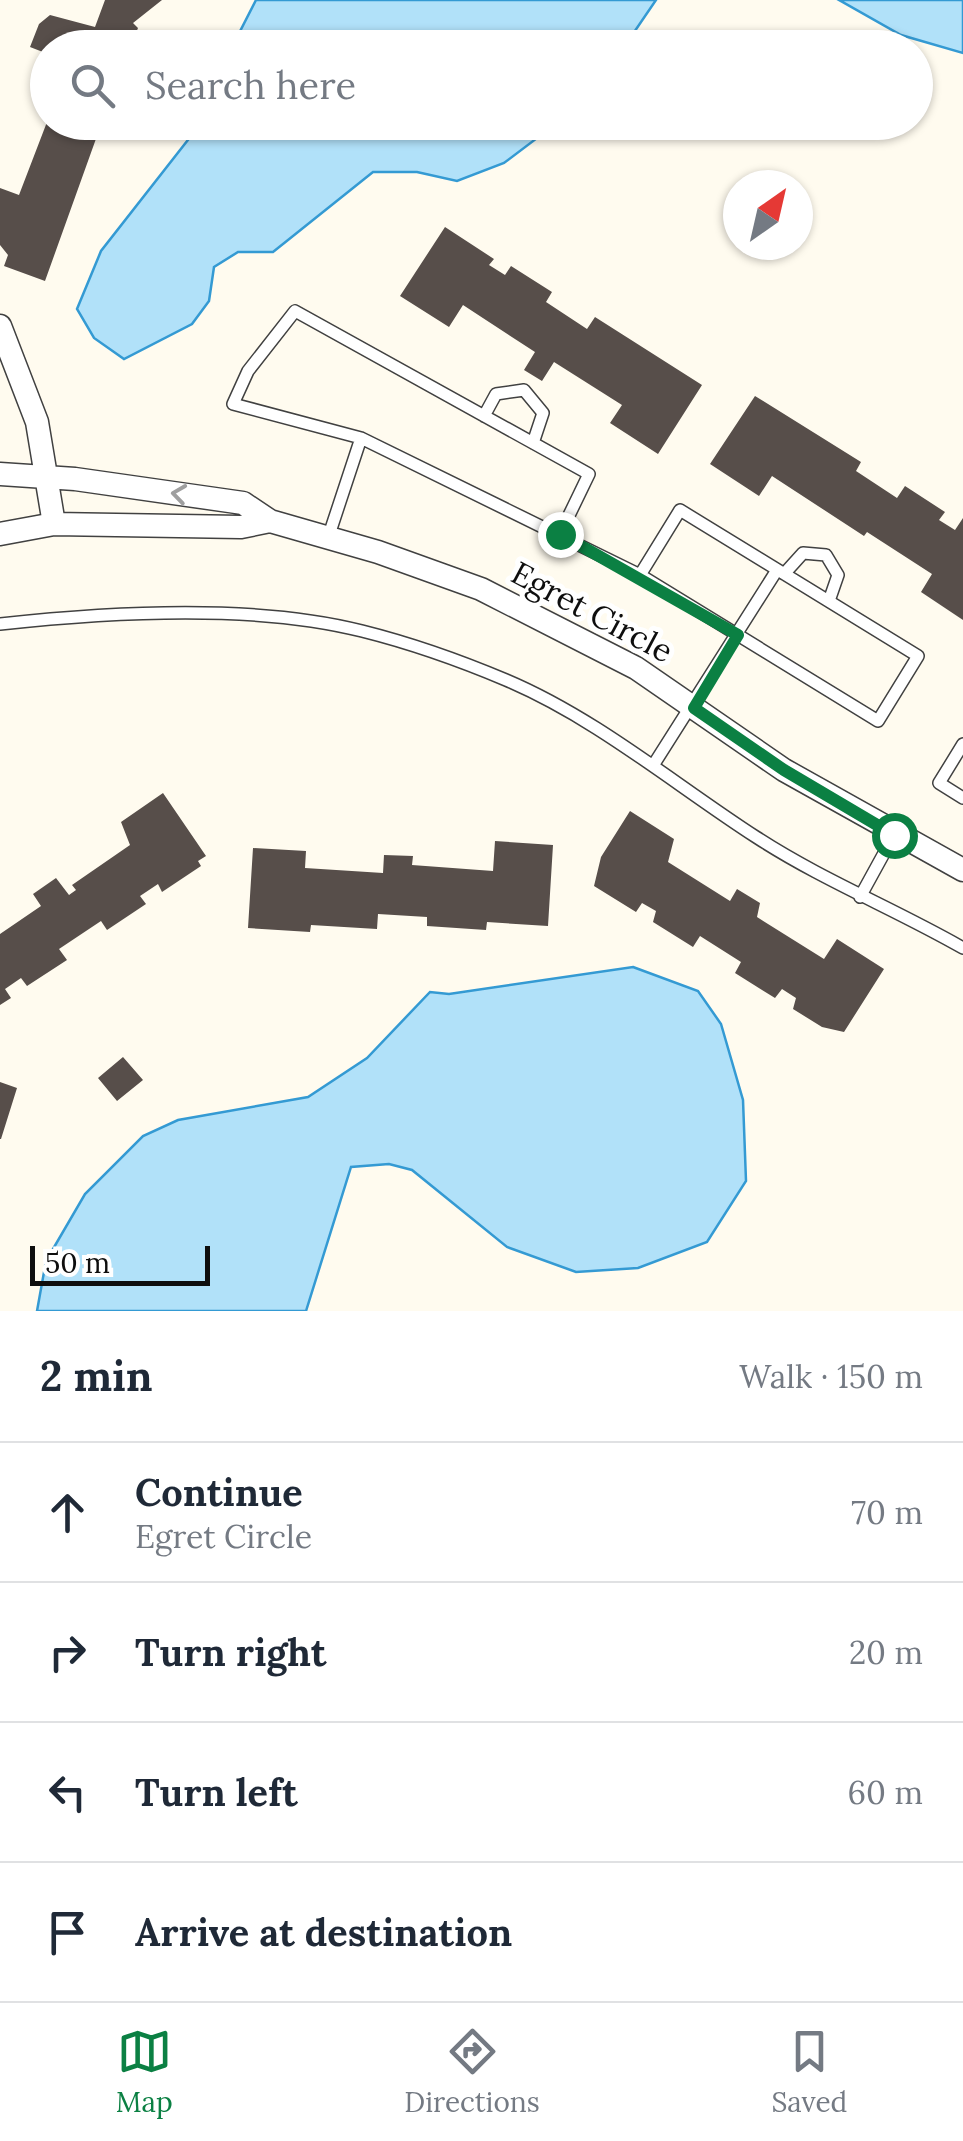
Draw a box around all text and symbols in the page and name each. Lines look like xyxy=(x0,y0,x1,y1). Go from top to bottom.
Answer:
search box xyxy=(30,30,933,140)
icon: search xyxy=(65,58,120,113)
text: Search here xyxy=(145,61,356,109)
north arrow xyxy=(723,170,813,260)
one-way arrow xyxy=(170,485,187,506)
route end xyxy=(538,512,584,558)
street label: Egret Circle xyxy=(504,552,680,671)
route start xyxy=(872,813,918,859)
scale bar xyxy=(30,1241,210,1286)
text: 50 m xyxy=(45,1245,110,1281)
text: 2 min xyxy=(40,1349,153,1403)
text: Walk · 150 m xyxy=(739,1356,923,1397)
text: Continue xyxy=(135,1468,303,1516)
icon: ahead xyxy=(40,1485,95,1540)
text: 70 m xyxy=(851,1492,923,1533)
text: Egret Circle xyxy=(135,1516,312,1557)
icon: right xyxy=(40,1625,95,1680)
text: Turn right xyxy=(135,1628,326,1676)
text: 20 m xyxy=(849,1632,923,1673)
icon: left xyxy=(40,1765,95,1820)
text: Turn left xyxy=(135,1768,298,1816)
text: 60 m xyxy=(848,1772,923,1813)
icon: arrive xyxy=(40,1905,95,1960)
text: Arrive at destination xyxy=(135,1908,512,1956)
tab: Map xyxy=(116,2024,173,2120)
tab: Directions xyxy=(404,2024,540,2120)
tab: Saved xyxy=(771,2024,847,2120)

